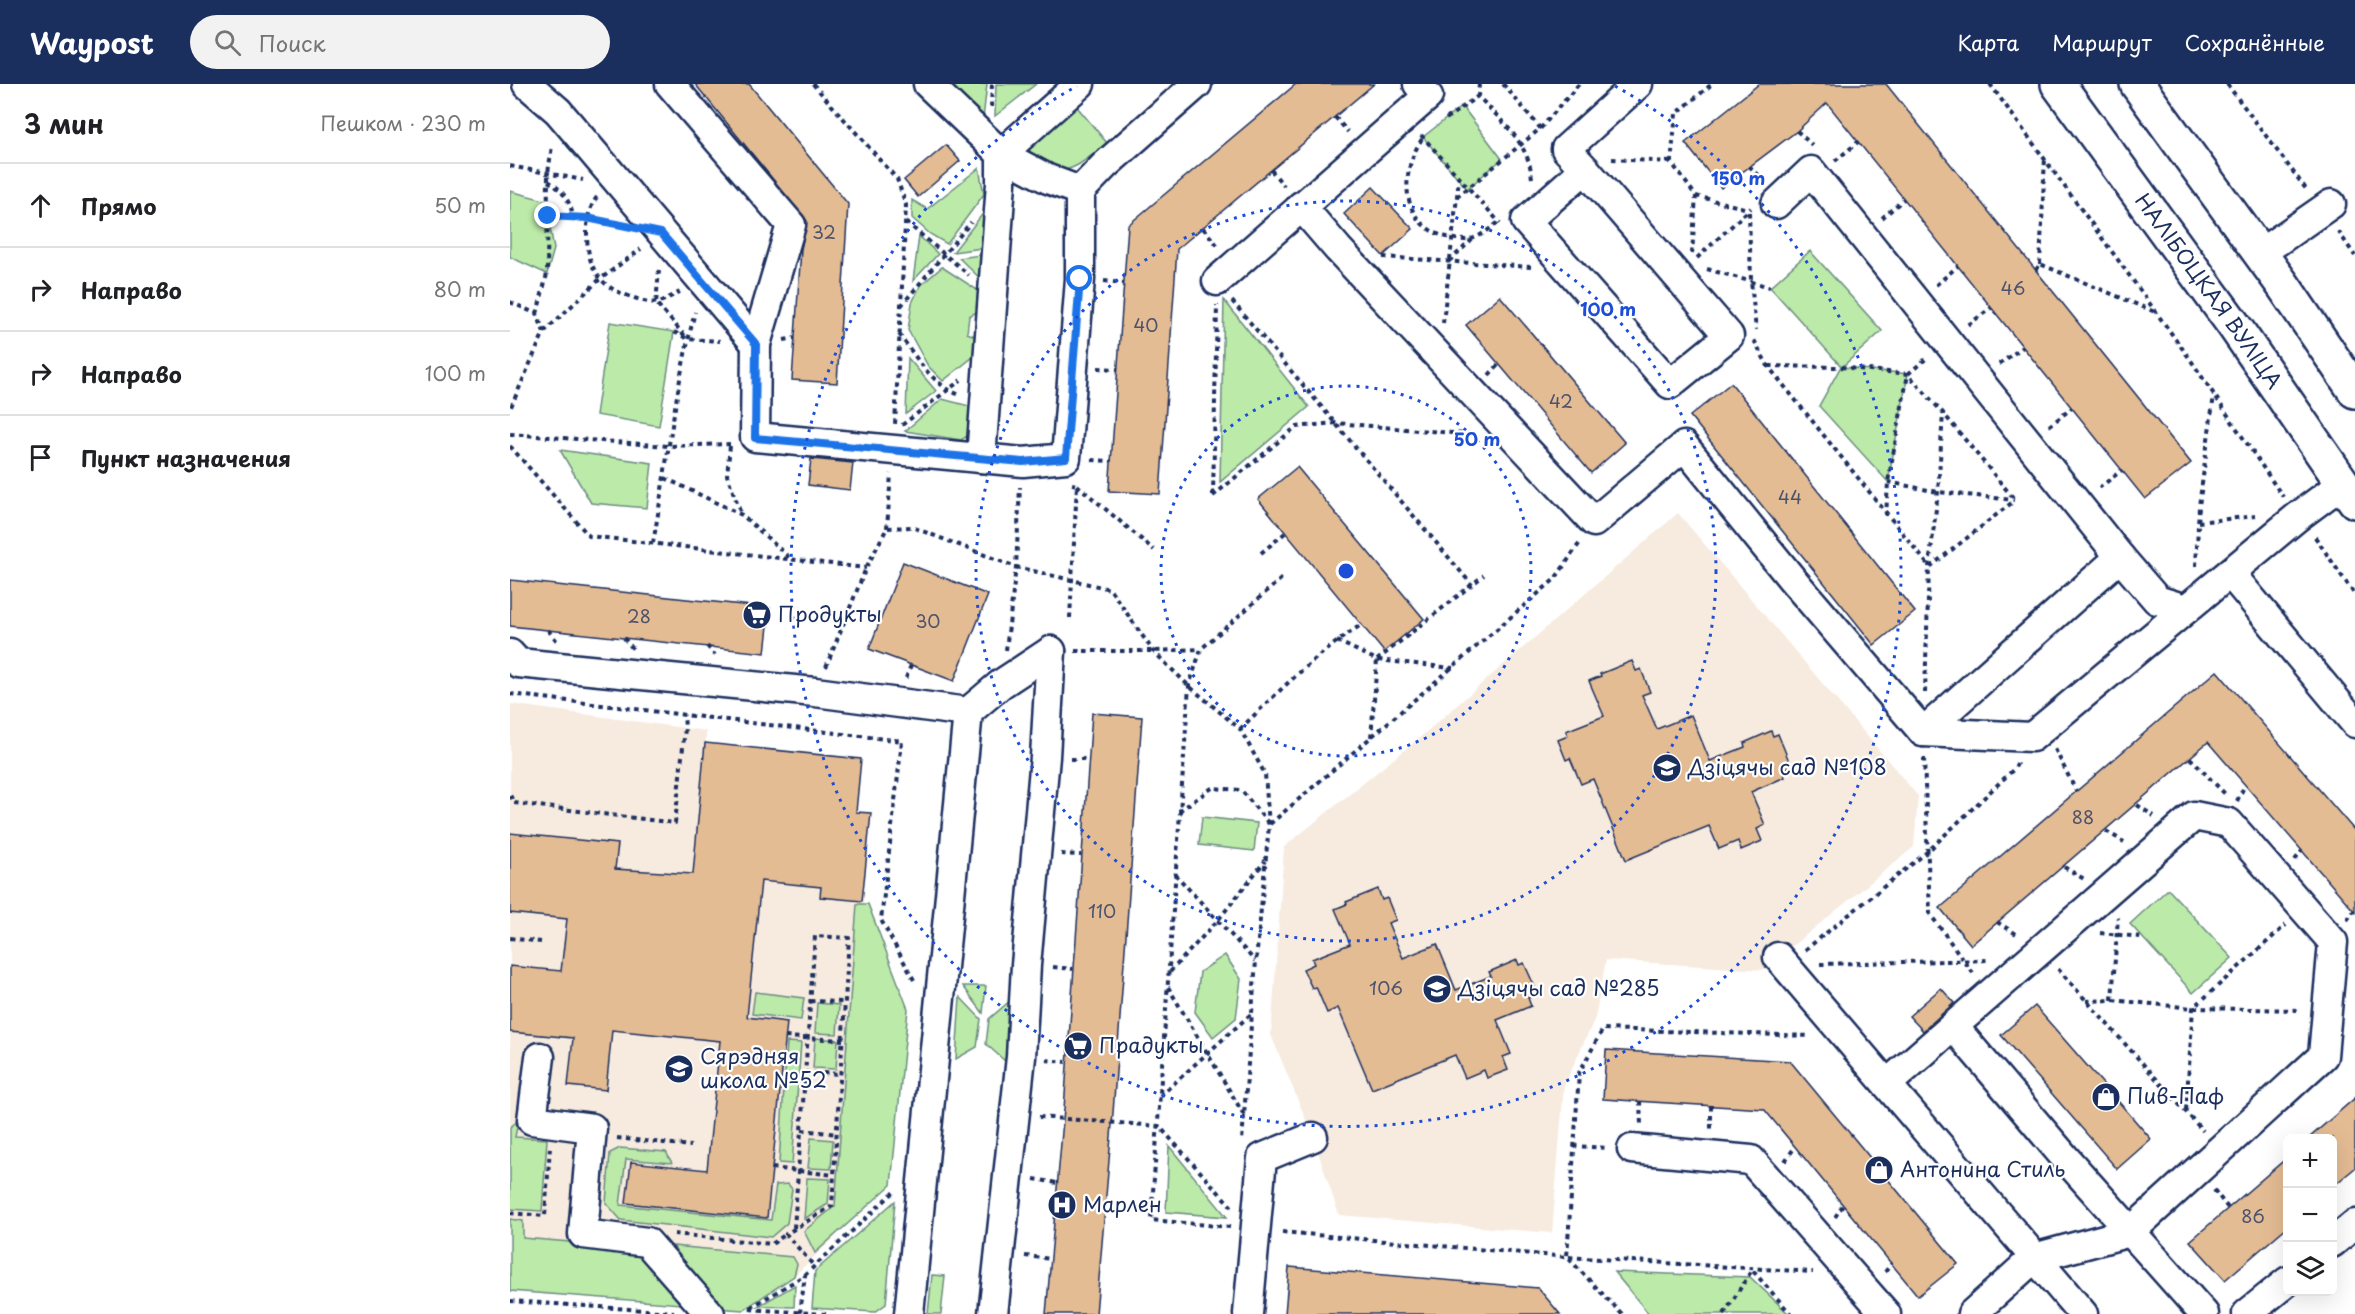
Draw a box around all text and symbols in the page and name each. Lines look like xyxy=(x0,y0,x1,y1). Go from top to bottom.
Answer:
search box xyxy=(190,15,610,69)
text: Waypost xyxy=(30,21,154,64)
icon: search xyxy=(211,26,244,59)
text: Поиск xyxy=(259,26,326,59)
text: Карта xyxy=(1958,26,2019,58)
text: Маршрут xyxy=(2052,26,2152,58)
text: Сохранённые xyxy=(2185,26,2325,58)
text: 3 мин xyxy=(24,104,104,143)
text: Пешком · 230 m xyxy=(321,108,486,138)
text: 150 m xyxy=(1711,164,1765,191)
street label: НАЛІБОЦКАЯ ВУЛІЦА xyxy=(2128,185,2291,395)
icon: ahead xyxy=(24,189,57,222)
text: Прямо xyxy=(81,189,156,222)
text: 50 m xyxy=(434,190,486,220)
route end xyxy=(534,202,560,228)
house number: 32 xyxy=(812,218,836,245)
route start xyxy=(1066,265,1092,291)
icon: right xyxy=(24,273,57,306)
text: Направо xyxy=(81,273,182,306)
text: 80 m xyxy=(434,274,486,304)
house number: 46 xyxy=(2001,274,2025,301)
text: 100 m xyxy=(1580,295,1636,322)
house number: 40 xyxy=(1133,311,1159,338)
icon: right xyxy=(24,357,57,390)
text: Направо xyxy=(81,357,182,390)
text: 100 m xyxy=(425,358,486,388)
house number: 42 xyxy=(1549,387,1573,414)
text: 50 m xyxy=(1454,425,1500,452)
icon: arrive xyxy=(24,441,57,474)
text: Пункт назначения xyxy=(81,441,291,474)
house number: 44 xyxy=(1778,483,1802,510)
centre of rings xyxy=(1336,561,1356,581)
place label: Продукты xyxy=(778,597,882,629)
supermarket icon: Продукты xyxy=(741,599,773,631)
house number: 28 xyxy=(627,602,651,629)
house number: 30 xyxy=(915,607,941,634)
place label: Дзіцячы сад №108 xyxy=(1687,750,1887,782)
school or university icon: Дзіцячы сад №108 xyxy=(1651,752,1683,784)
house number: 88 xyxy=(2072,803,2094,830)
house number: 110 xyxy=(1088,897,1116,924)
place label: Дзіцячы сад №285 xyxy=(1457,971,1660,1003)
school or university icon: Дзіцячы сад №285 xyxy=(1421,973,1453,1005)
house number: 106 xyxy=(1369,974,1403,1001)
place label: Прадукты xyxy=(1099,1028,1204,1060)
supermarket icon: Прадукты xyxy=(1062,1030,1094,1062)
place label: Сярэдняя школа №52 xyxy=(700,1039,827,1095)
school or university icon: Сярэдняя школа №52 xyxy=(663,1053,695,1085)
place label: Пив-Паф xyxy=(2127,1079,2224,1111)
shop icon: Пив-Паф xyxy=(2090,1081,2122,1113)
map controls xyxy=(2283,1134,2337,1296)
button: + xyxy=(2283,1134,2337,1188)
place label: Антонина Стиль xyxy=(1900,1152,2065,1184)
shop icon: Антонина Стиль xyxy=(1863,1154,1895,1186)
place label: Марлен xyxy=(1083,1187,1162,1219)
button: − xyxy=(2283,1188,2337,1242)
hospital icon: Марлен xyxy=(1046,1189,1078,1221)
house number: 86 xyxy=(2241,1202,2265,1229)
button: layers xyxy=(2283,1242,2337,1296)

